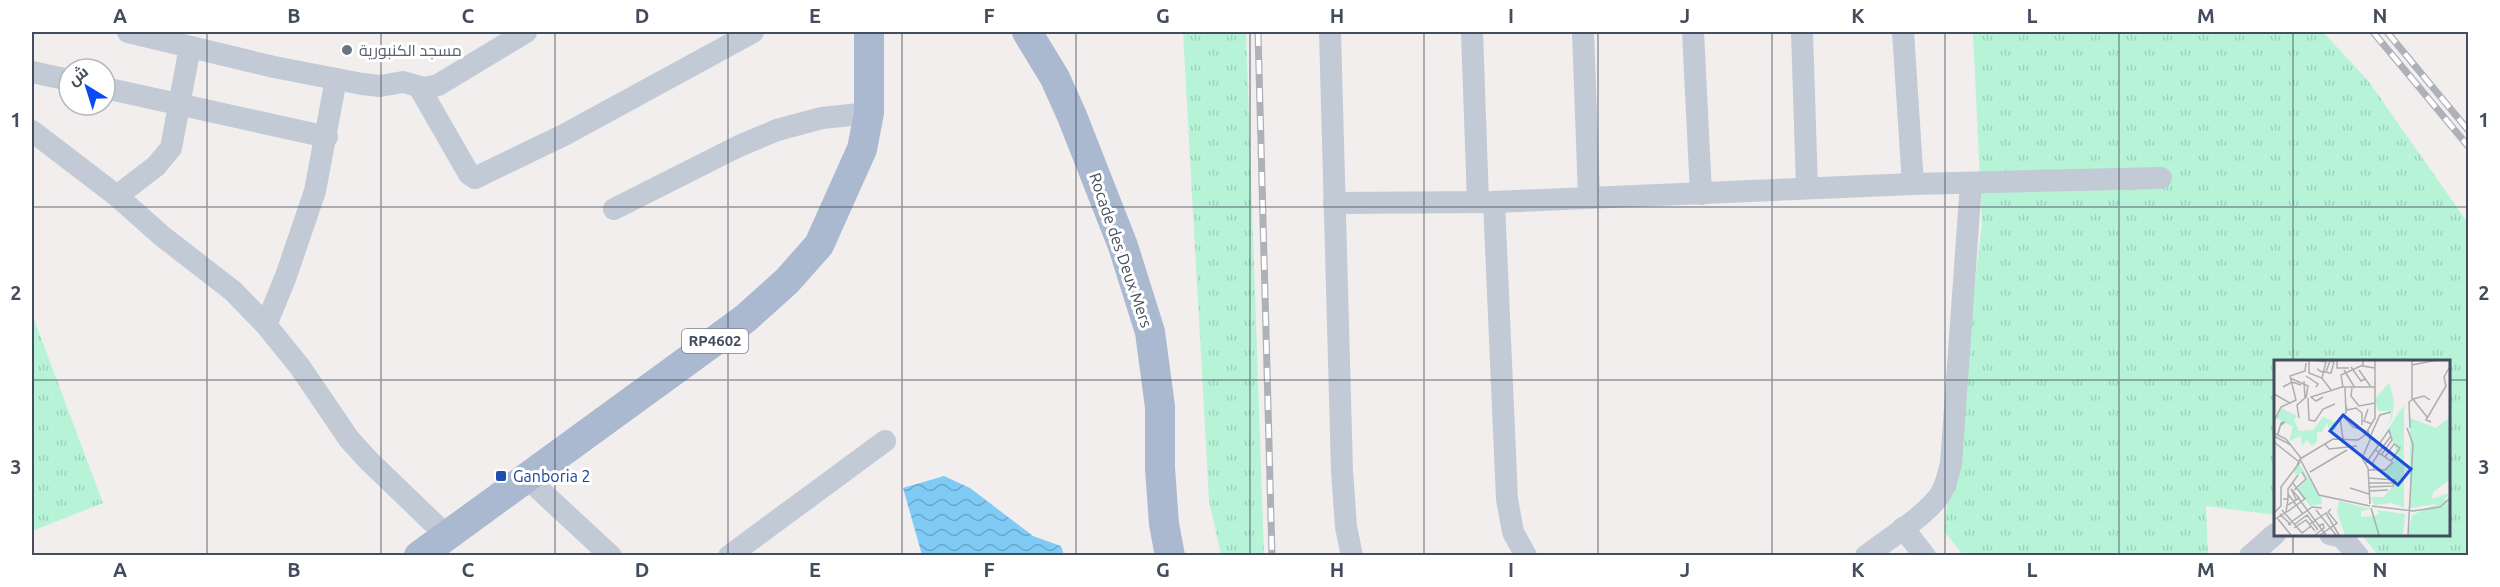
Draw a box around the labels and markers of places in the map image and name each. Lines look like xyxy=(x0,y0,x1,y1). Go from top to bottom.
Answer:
place label: مسجد الكنبورية xyxy=(359,41,462,60)
marker: مسجد الكنبورية xyxy=(340,43,354,57)
place label: Ganboria 2 xyxy=(513,467,591,485)
marker: Ganboria 2 xyxy=(494,469,508,483)

